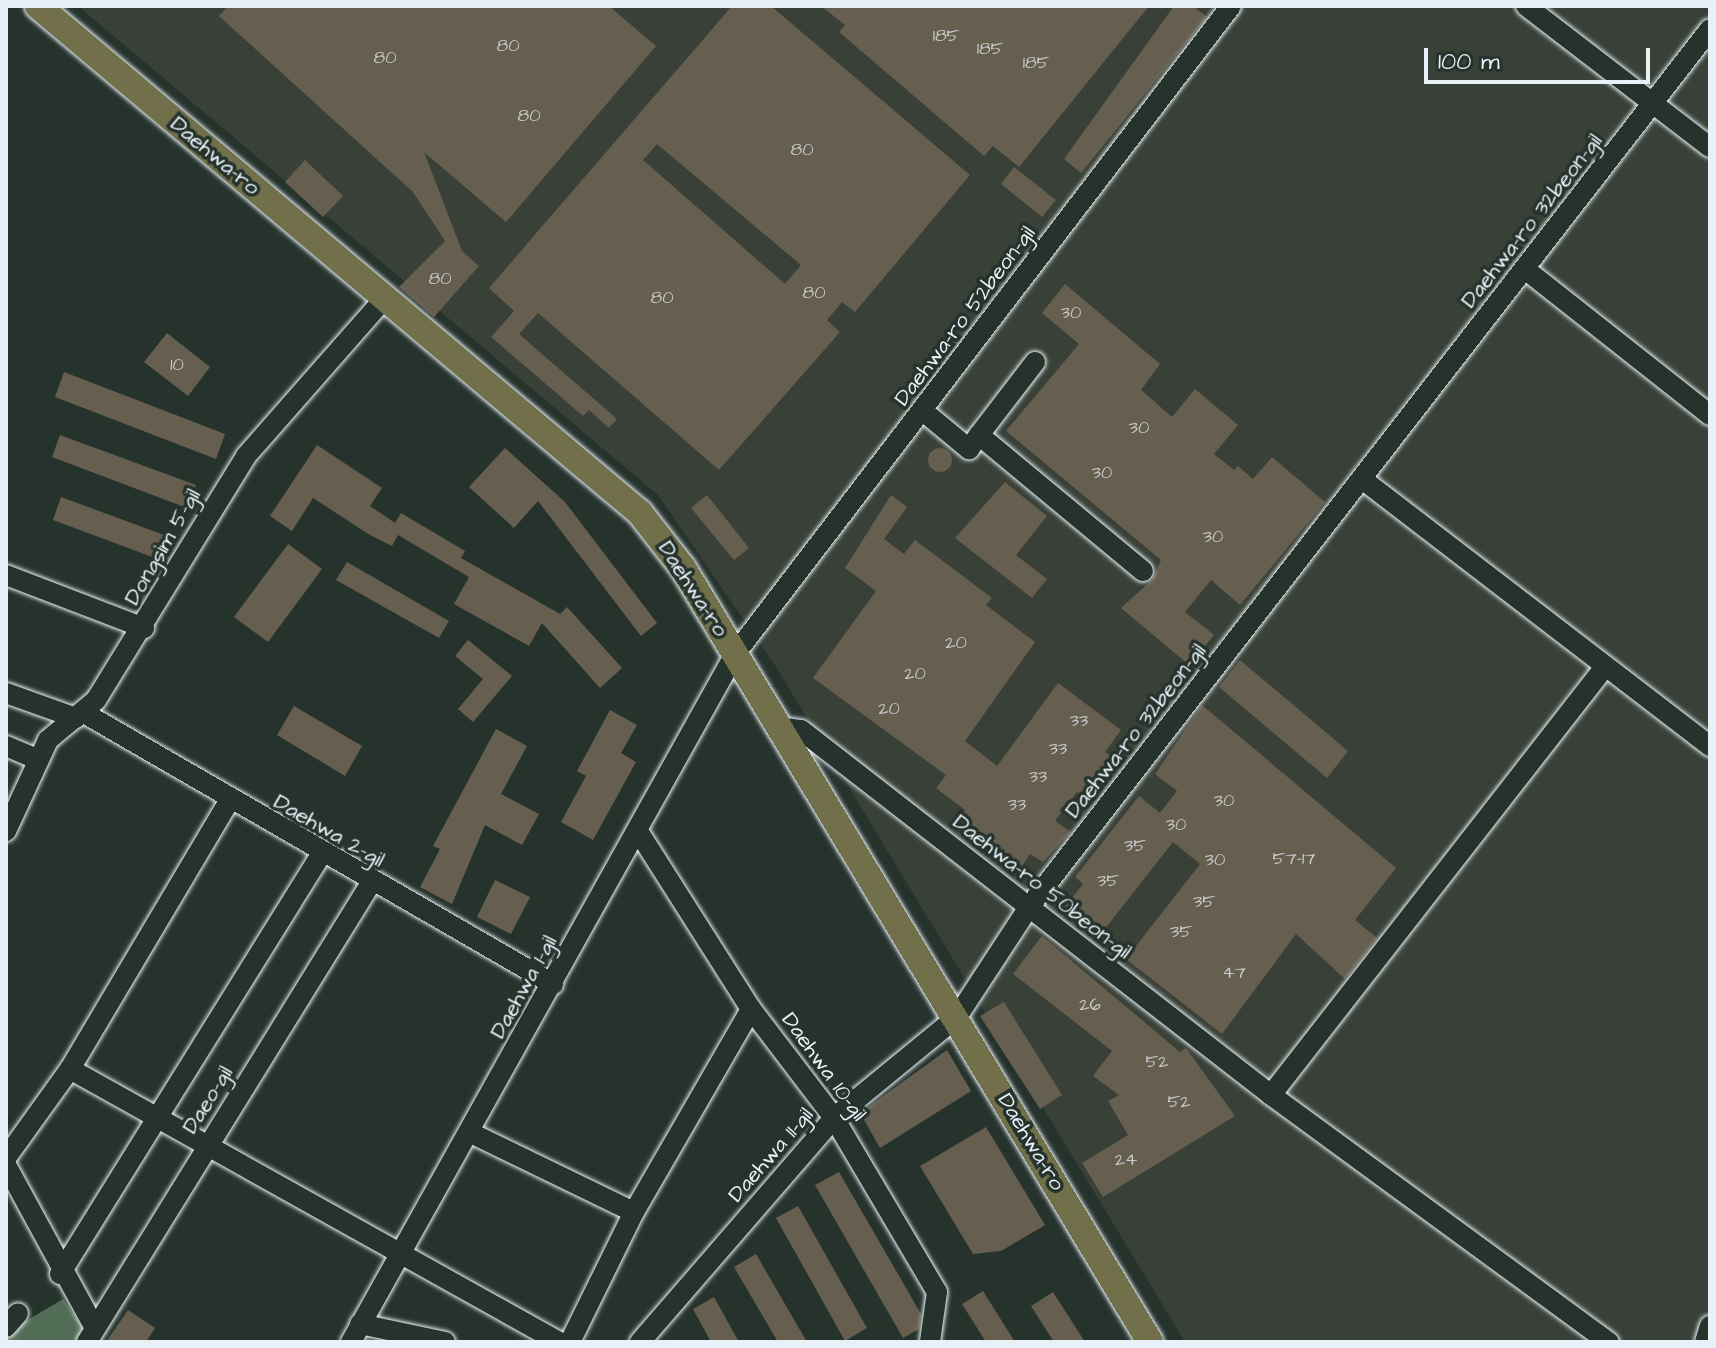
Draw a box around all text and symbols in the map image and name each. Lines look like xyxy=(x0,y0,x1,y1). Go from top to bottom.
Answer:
house number: 185 xyxy=(933,25,959,47)
scale bar xyxy=(1428,32,1654,82)
house number: 80 xyxy=(496,35,520,57)
house number: 185 xyxy=(977,38,1003,60)
text: 100 m xyxy=(1438,45,1500,79)
house number: 80 xyxy=(373,47,397,69)
house number: 185 xyxy=(1023,52,1049,74)
house number: 80 xyxy=(517,105,541,127)
street label: Daehwa-ro xyxy=(165,111,265,201)
street label: Daehwa-ro 32beon-gil xyxy=(1456,129,1608,313)
house number: 80 xyxy=(790,139,814,161)
street label: Daehwa-ro 52beon-gil xyxy=(889,221,1041,411)
house number: 80 xyxy=(428,268,452,290)
house number: 80 xyxy=(802,282,826,304)
house number: 80 xyxy=(650,287,674,309)
house number: 30 xyxy=(1061,302,1081,324)
house number: 10 xyxy=(170,354,184,376)
house number: 30 xyxy=(1129,417,1149,439)
house number: 30 xyxy=(1092,462,1112,484)
street label: Dongsim 5-gil xyxy=(119,484,207,610)
house number: 30 xyxy=(1203,526,1223,548)
street label: Daehwa-ro xyxy=(652,536,734,642)
house number: 20 xyxy=(945,632,967,654)
street label: Daehwa-ro 32beon-gil xyxy=(1060,639,1212,823)
house number: 20 xyxy=(904,663,926,685)
house number: 20 xyxy=(878,698,900,720)
house number: 33 xyxy=(1070,710,1088,732)
house number: 33 xyxy=(1049,738,1067,760)
house number: 33 xyxy=(1029,766,1047,788)
street label: Daehwa 2-gil xyxy=(269,789,389,873)
house number: 30 xyxy=(1214,790,1234,812)
house number: 33 xyxy=(1008,794,1026,816)
street label: Daehwa-ro 50beon-gil xyxy=(947,809,1137,965)
house number: 30 xyxy=(1166,814,1186,836)
house number: 35 xyxy=(1124,835,1146,857)
house number: 57-17 xyxy=(1273,848,1315,870)
house number: 30 xyxy=(1205,849,1225,871)
house number: 35 xyxy=(1097,870,1119,892)
house number: 35 xyxy=(1193,891,1215,913)
house number: 35 xyxy=(1170,921,1192,943)
street label: Daehwa 1-gil xyxy=(485,931,563,1043)
house number: 47 xyxy=(1222,962,1246,984)
house number: 26 xyxy=(1079,994,1101,1016)
street label: Daehwa 10-gil xyxy=(776,1008,872,1126)
house number: 52 xyxy=(1145,1051,1169,1073)
street label: Daeo-gil xyxy=(177,1061,239,1139)
street label: Daehwa-ro xyxy=(992,1089,1070,1195)
house number: 52 xyxy=(1167,1091,1191,1113)
street label: Daehwa 11-gil xyxy=(723,1102,819,1208)
house number: 24 xyxy=(1115,1149,1137,1171)

